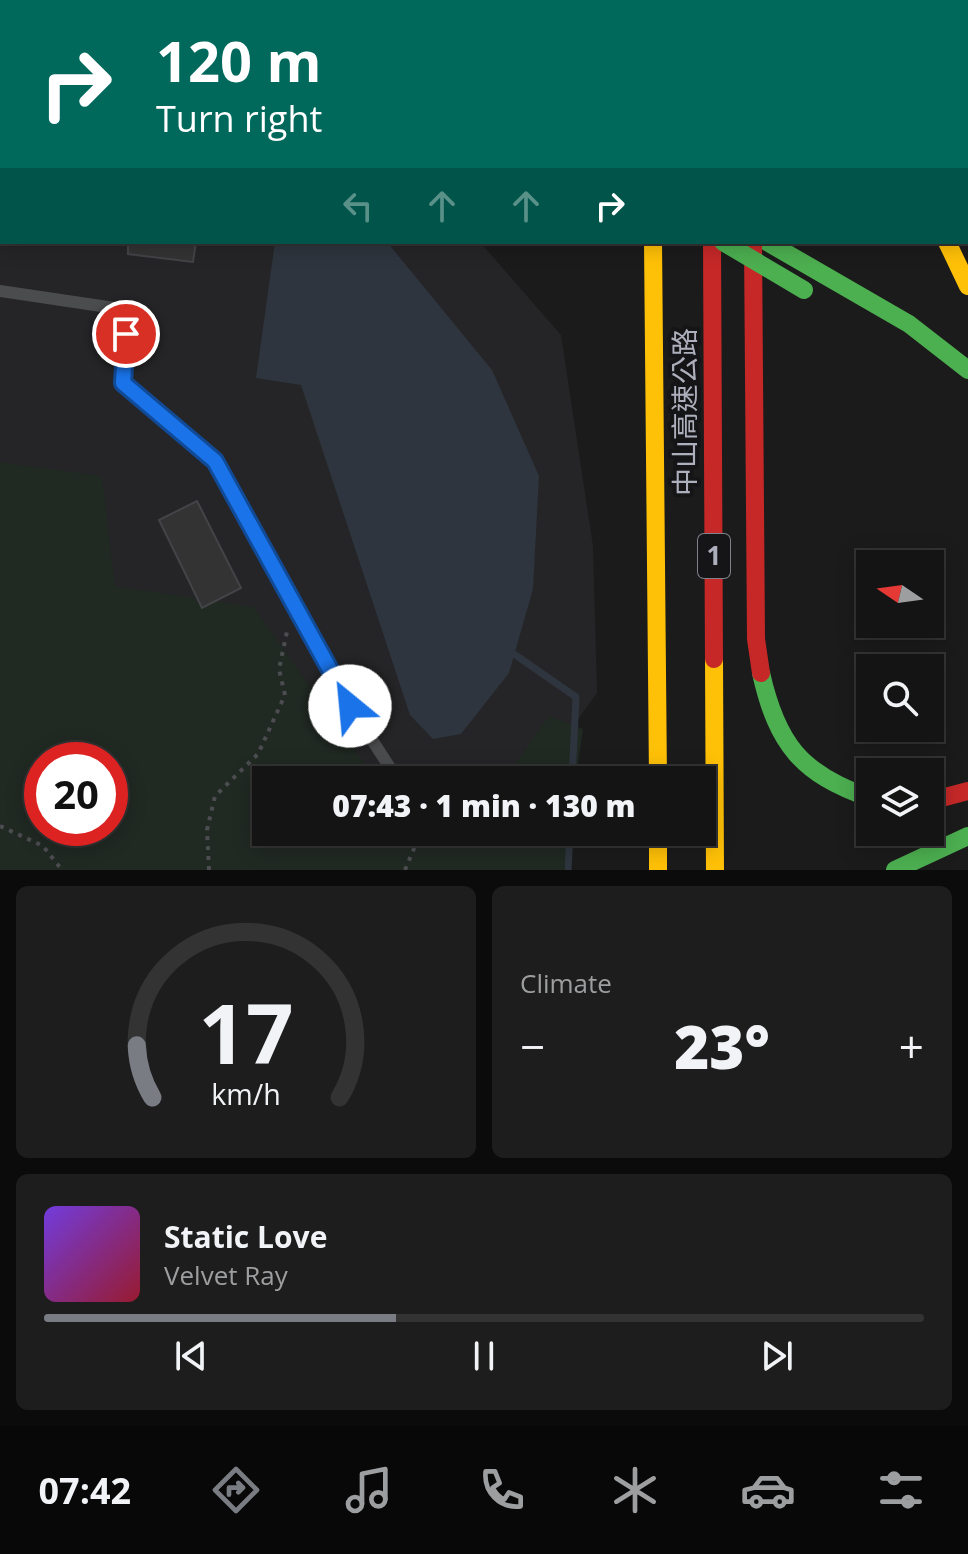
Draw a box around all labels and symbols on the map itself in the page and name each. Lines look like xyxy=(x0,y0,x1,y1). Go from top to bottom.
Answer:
pin xyxy=(92,300,160,368)
street label: 中山高速公路 xyxy=(665,328,703,496)
road number: 1 xyxy=(698,534,730,578)
north arrow xyxy=(856,550,944,638)
position arrow xyxy=(308,664,392,748)
speed limit sign: 20 xyxy=(24,742,128,846)

